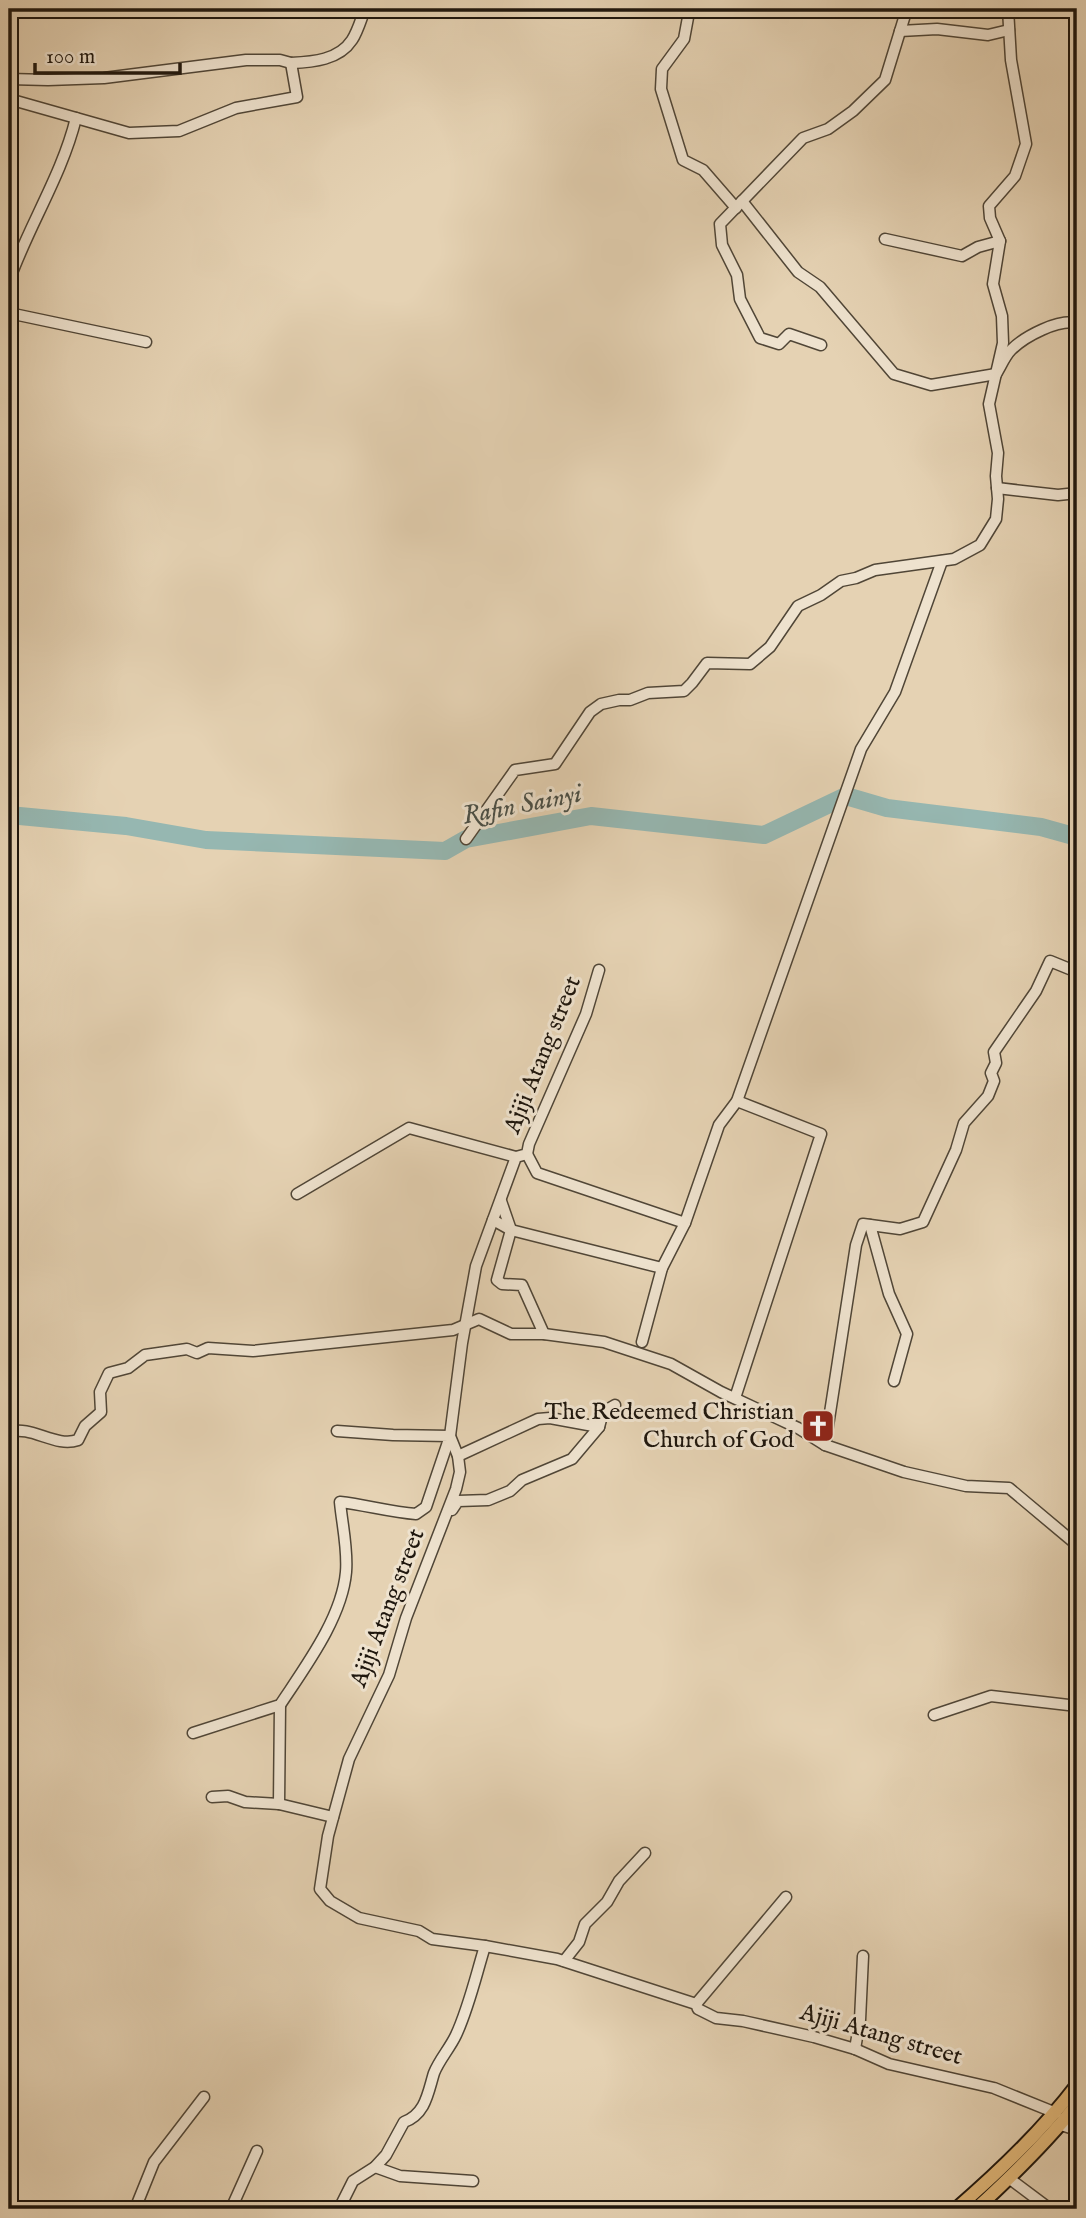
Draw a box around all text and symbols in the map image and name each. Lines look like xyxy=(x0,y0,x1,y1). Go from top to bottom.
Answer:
scale bar xyxy=(35,32,180,76)
text: 100 m xyxy=(46,44,95,71)
water label: Rafin Sainyi xyxy=(460,777,586,833)
street label: Ajiji Atang street xyxy=(497,972,589,1139)
place label: The Redeemed Christian Church of God xyxy=(545,1397,794,1456)
church icon: The Redeemed Christian Church of God xyxy=(799,1407,837,1445)
street label: Ajiji Atang street xyxy=(343,1524,432,1693)
street label: Ajiji Atang street xyxy=(795,1997,966,2073)

